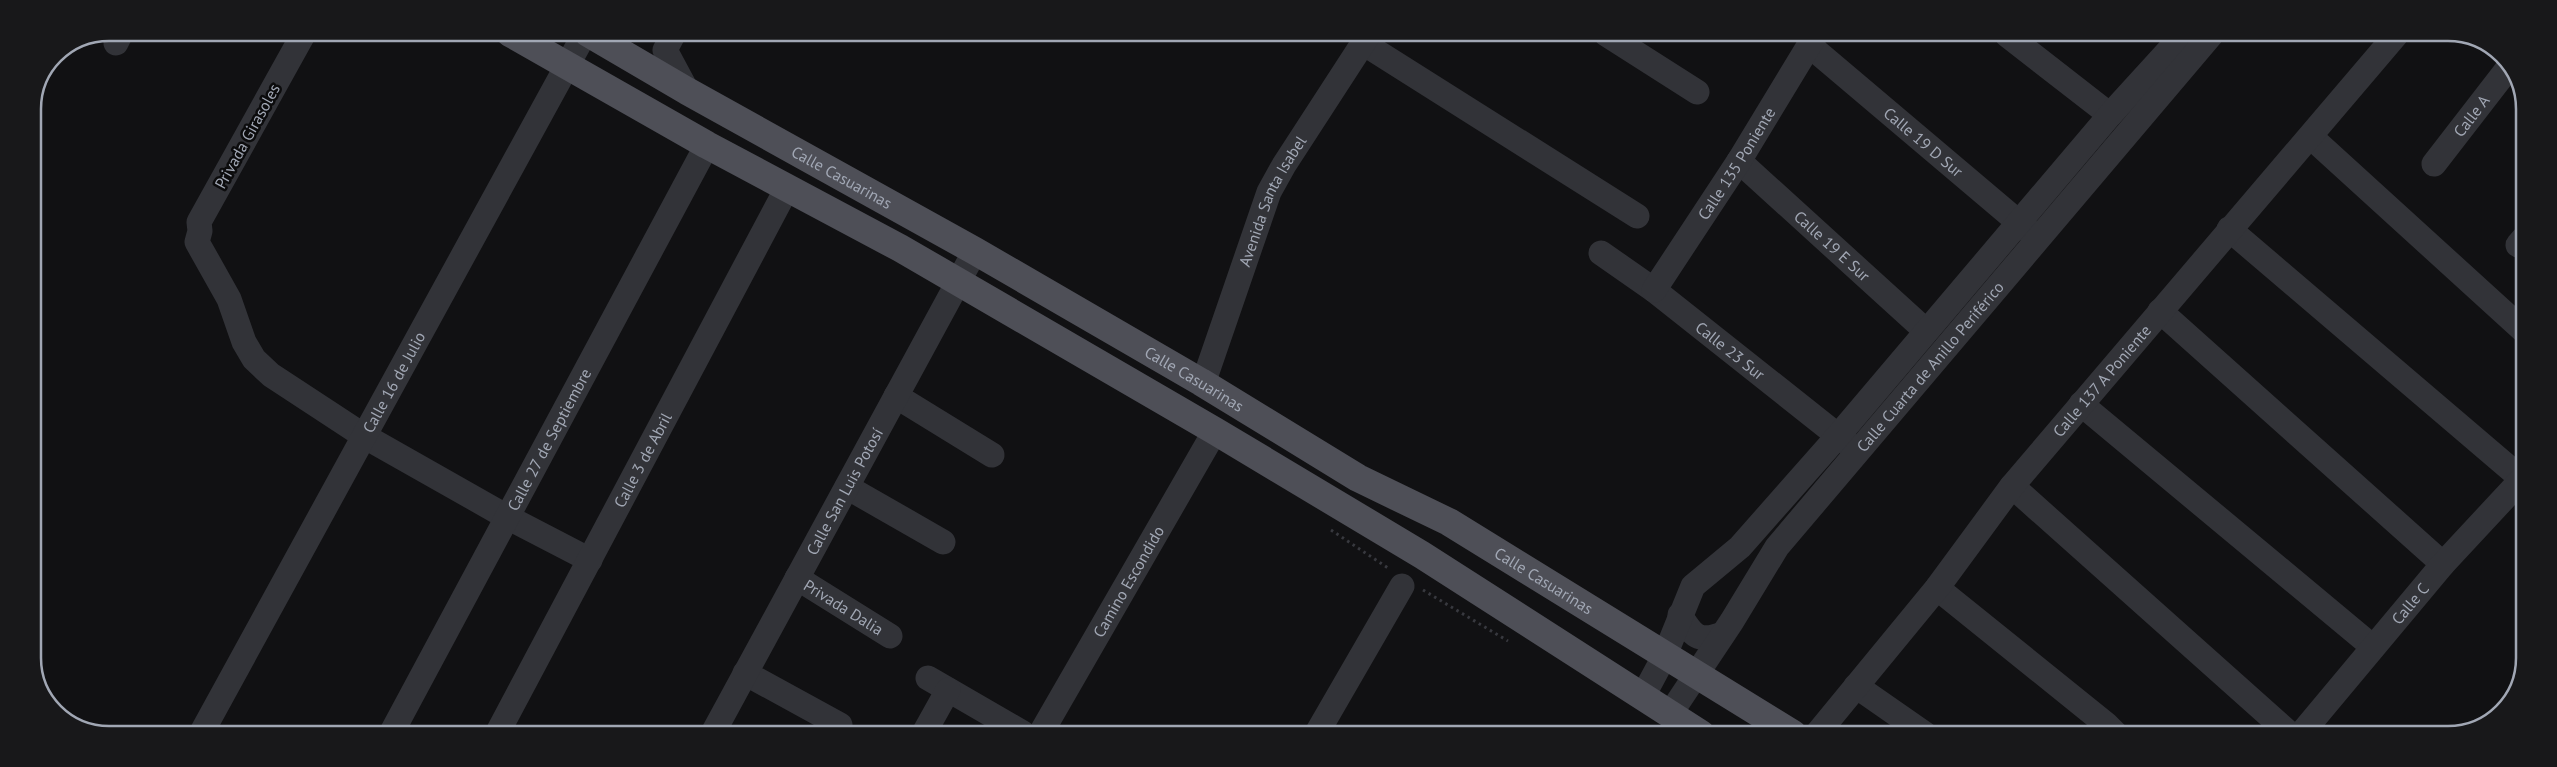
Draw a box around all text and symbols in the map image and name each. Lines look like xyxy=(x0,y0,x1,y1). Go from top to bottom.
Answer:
street label: Privada Girasoles xyxy=(210,80,284,192)
street label: Calle A xyxy=(2449,90,2494,141)
street label: Calle 135 Poniente xyxy=(1693,103,1779,223)
street label: Calle 19 D Sur xyxy=(1880,103,1968,181)
street label: Avenida Santa Isabel xyxy=(1234,132,1311,269)
street label: Calle Casuarinas xyxy=(788,141,896,213)
street label: Calle 19 E Sur xyxy=(1790,206,1875,286)
street label: Calle Cuarta de Anillo Periférico xyxy=(1852,277,2008,456)
street label: Calle 23 Sur xyxy=(1692,317,1769,384)
street label: Calle 137 A Poniente xyxy=(2048,320,2155,441)
street label: Calle 16 de Julio xyxy=(358,328,429,436)
street label: Calle Casuarinas xyxy=(1141,342,1248,416)
street label: Calle 27 de Septiembre xyxy=(503,365,595,514)
street label: Calle 3 de Abril xyxy=(609,409,676,511)
street label: Calle San Luis Potosí xyxy=(802,424,887,558)
street label: Camino Escondido xyxy=(1088,522,1168,641)
street label: Calle Casuarinas xyxy=(1491,543,1597,618)
street label: Privada Dalia xyxy=(800,575,887,639)
street label: Calle C xyxy=(2387,579,2433,628)

